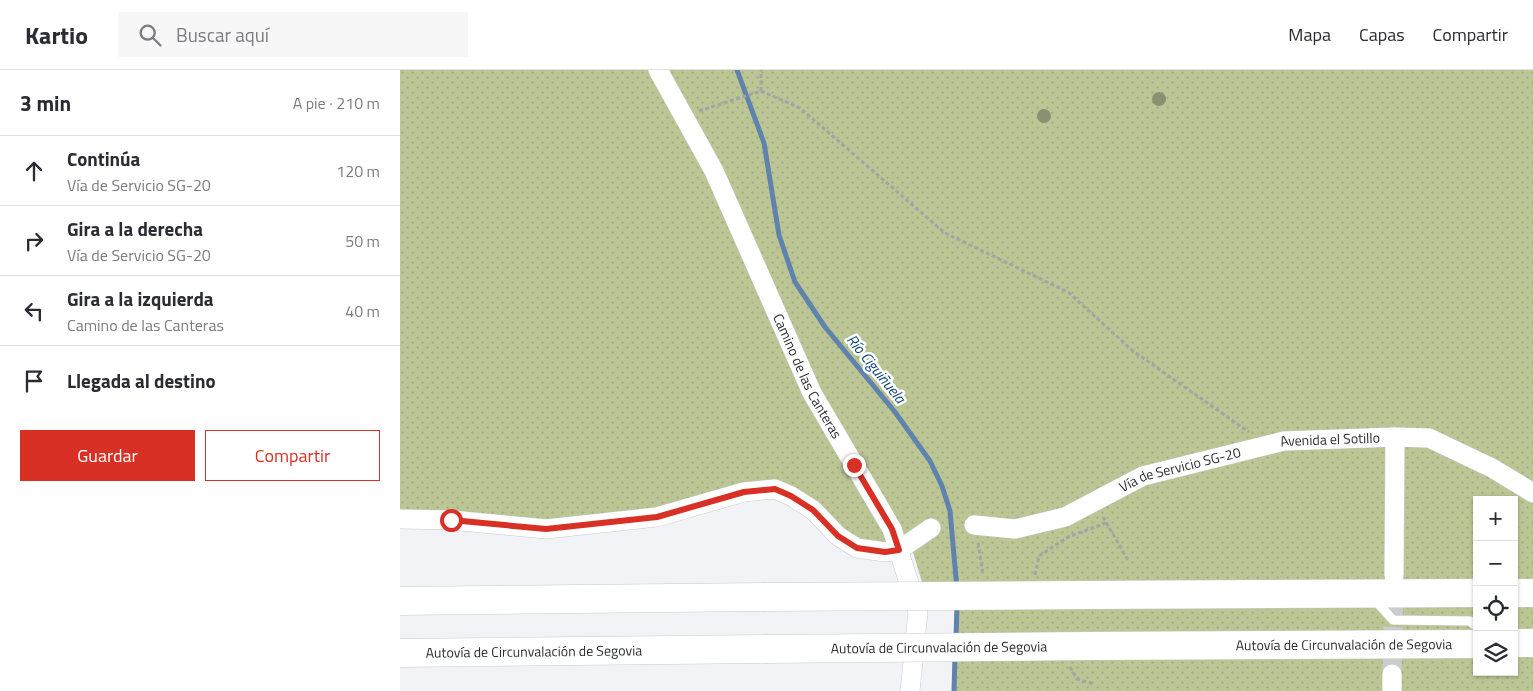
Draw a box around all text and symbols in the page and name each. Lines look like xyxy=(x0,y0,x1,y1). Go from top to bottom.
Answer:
search box xyxy=(118,12,468,57)
text: Kartio xyxy=(25,17,88,53)
text: Buscar aquí xyxy=(176,20,269,49)
icon: search xyxy=(136,21,164,49)
text: Mapa xyxy=(1288,21,1331,48)
text: Capas xyxy=(1359,21,1405,48)
text: Compartir xyxy=(1433,21,1508,48)
text: 3 min xyxy=(20,87,71,119)
text: A pie · 210 m xyxy=(293,91,380,115)
text: Continúa xyxy=(67,144,140,173)
icon: ahead xyxy=(20,157,48,185)
text: 120 m xyxy=(336,159,380,183)
text: Vía de Servicio SG-20 xyxy=(67,173,211,197)
text: Gira a la derecha xyxy=(67,214,203,243)
icon: right xyxy=(20,227,48,255)
text: 50 m xyxy=(345,229,380,253)
text: Vía de Servicio SG-20 xyxy=(67,243,211,267)
text: Gira a la izquierda xyxy=(67,284,214,313)
icon: left xyxy=(20,297,48,325)
text: 40 m xyxy=(345,299,380,323)
street label: Camino de las Canteras xyxy=(768,310,848,443)
text: Camino de las Canteras xyxy=(67,313,224,337)
water label: Río Ciguiñuela xyxy=(841,329,912,409)
text: Llegada al destino xyxy=(67,366,216,395)
icon: arrive xyxy=(20,367,48,395)
street label: Avenida el Sotillo xyxy=(1277,427,1380,452)
button: Guardar xyxy=(20,430,195,481)
button: Compartir xyxy=(205,430,380,481)
street label: Vía de Servicio SG-20 xyxy=(1115,441,1243,497)
route end xyxy=(843,454,866,477)
map controls xyxy=(1473,496,1518,676)
button: + xyxy=(1473,496,1518,541)
route start xyxy=(440,509,463,532)
button: − xyxy=(1473,541,1518,586)
button: locate xyxy=(1473,586,1518,631)
button: layers xyxy=(1473,631,1518,676)
street label: Autovía de Circunvalación de Segovia xyxy=(1236,633,1452,655)
street label: Autovía de Circunvalación de Segovia xyxy=(831,635,1047,658)
street label: Autovía de Circunvalación de Segovia xyxy=(426,639,642,663)

